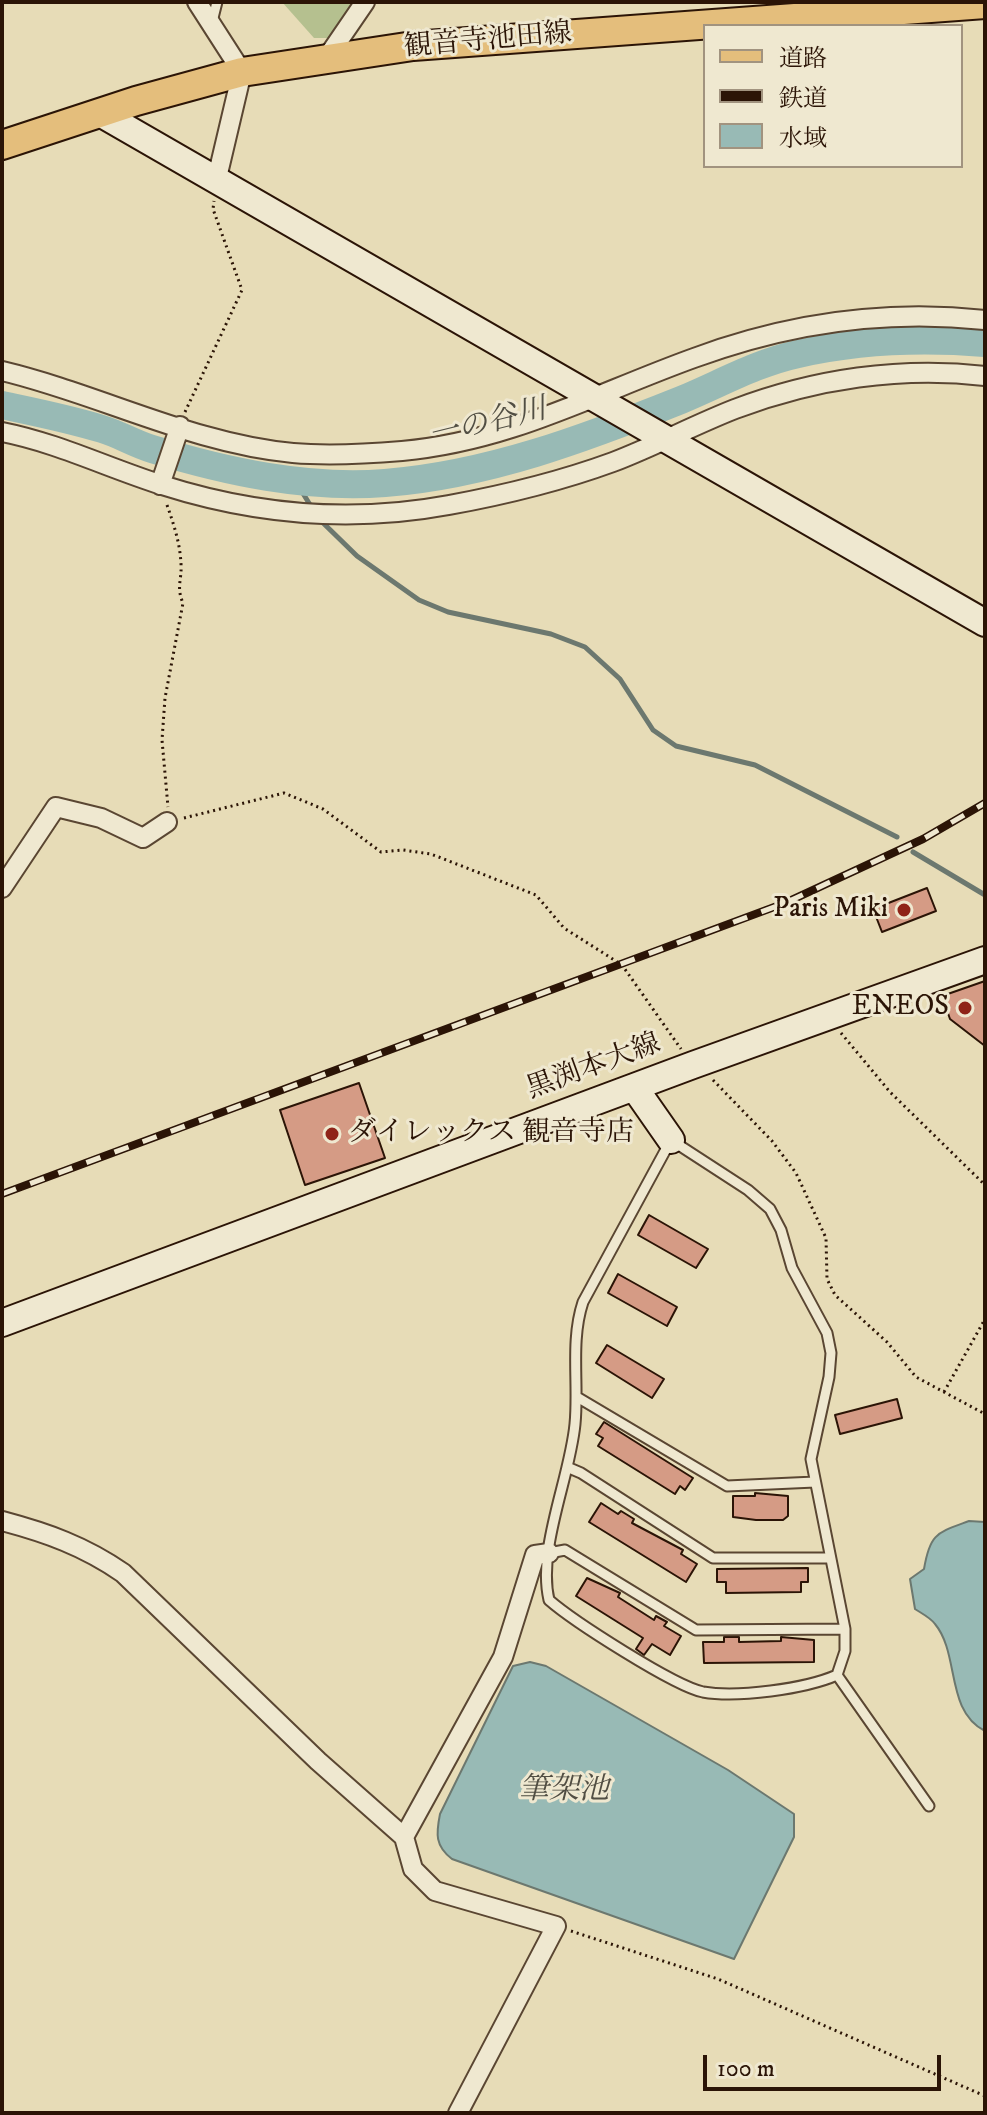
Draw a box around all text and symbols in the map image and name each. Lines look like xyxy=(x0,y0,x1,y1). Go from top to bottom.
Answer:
street label: 観音寺池田線 xyxy=(403,18,573,66)
legend xyxy=(703,24,963,168)
text: 道路 xyxy=(779,44,827,74)
text: 鉄道 xyxy=(779,84,827,114)
text: 水域 xyxy=(779,124,827,154)
water label: 一の谷川 xyxy=(425,393,551,457)
place label: Paris Miki xyxy=(773,893,888,927)
marker: Paris Miki xyxy=(895,901,913,919)
place label: ENEOS xyxy=(852,991,949,1025)
marker: ENEOS xyxy=(956,999,974,1017)
street label: 黒渕本大線 xyxy=(522,1028,666,1108)
place label: ダイレックス 観音寺店 xyxy=(348,1117,634,1151)
marker: ダイレックス 観音寺店 xyxy=(323,1125,341,1143)
water label: 筆架池 xyxy=(519,1774,609,1810)
scale bar xyxy=(707,2039,945,2089)
text: 100 m xyxy=(717,2054,775,2084)

